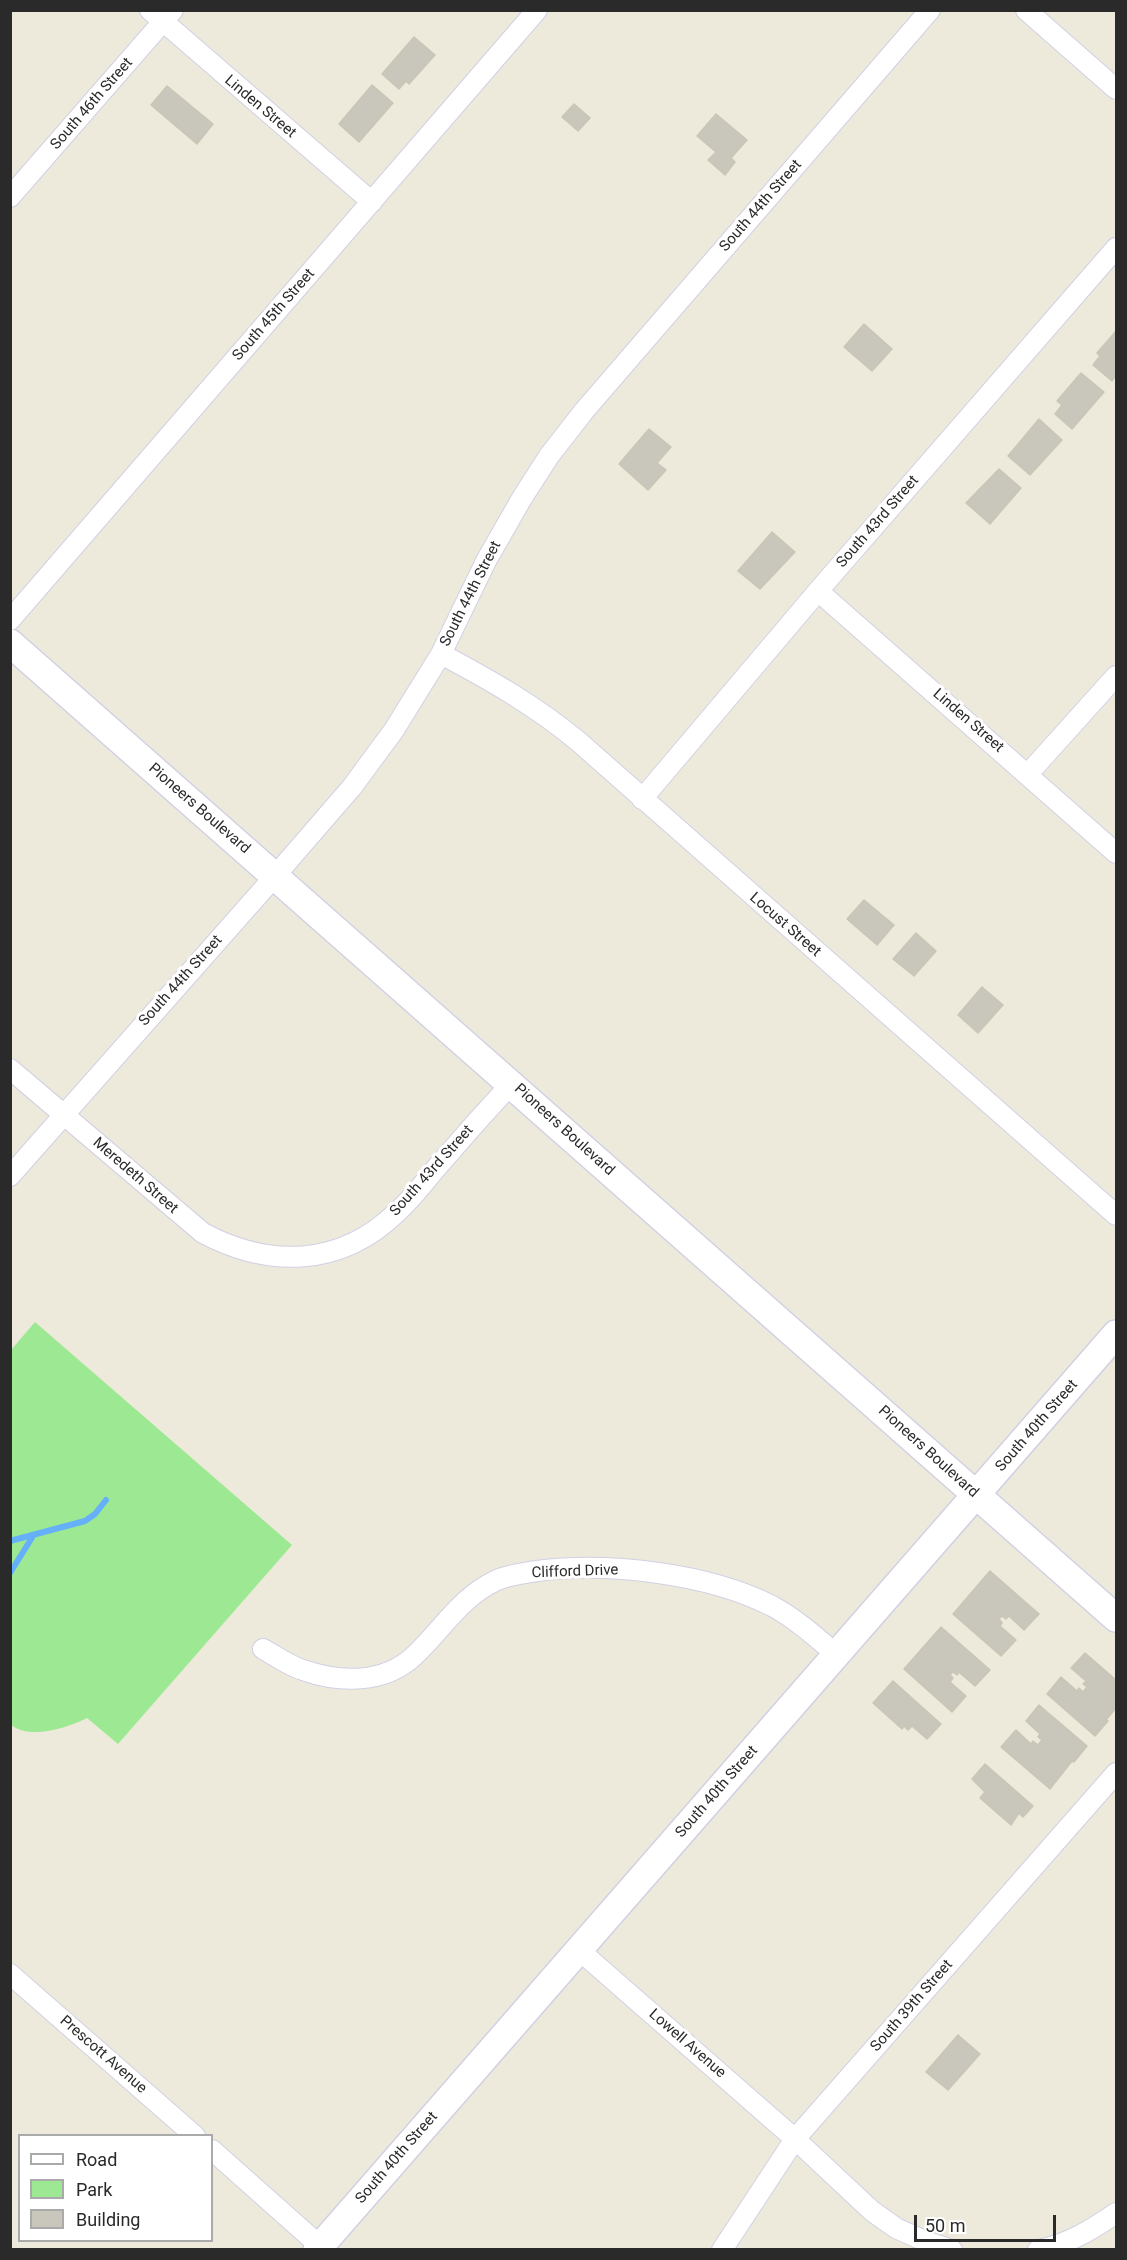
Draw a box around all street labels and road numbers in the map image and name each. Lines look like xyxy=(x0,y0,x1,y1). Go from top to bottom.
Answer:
street label: South 46th Street xyxy=(47,54,137,154)
street label: Linden Street xyxy=(221,72,299,142)
street label: South 44th Street xyxy=(716,156,806,256)
street label: South 45th Street xyxy=(229,265,319,365)
street label: South 43rd Street xyxy=(833,472,923,572)
street label: South 44th Street xyxy=(437,538,505,650)
street label: Linden Street xyxy=(929,685,1007,757)
street label: Pioneers Boulevard xyxy=(144,760,254,858)
street label: Locust Street xyxy=(746,889,824,961)
street label: South 44th Street xyxy=(136,932,226,1030)
street label: Pioneers Boulevard xyxy=(510,1080,618,1180)
street label: South 43rd Street xyxy=(386,1122,478,1220)
street label: Meredeth Street xyxy=(89,1134,181,1218)
street label: South 40th Street xyxy=(992,1376,1082,1476)
street label: Pioneers Boulevard xyxy=(874,1402,982,1502)
street label: Clifford Drive xyxy=(531,1561,619,1583)
street label: South 40th Street xyxy=(672,1742,762,1842)
street label: South 39th Street xyxy=(867,1956,957,2056)
street label: Lowell Avenue xyxy=(645,2006,729,2082)
street label: Prescott Avenue xyxy=(56,2012,150,2098)
street label: South 40th Street xyxy=(352,2108,442,2208)

